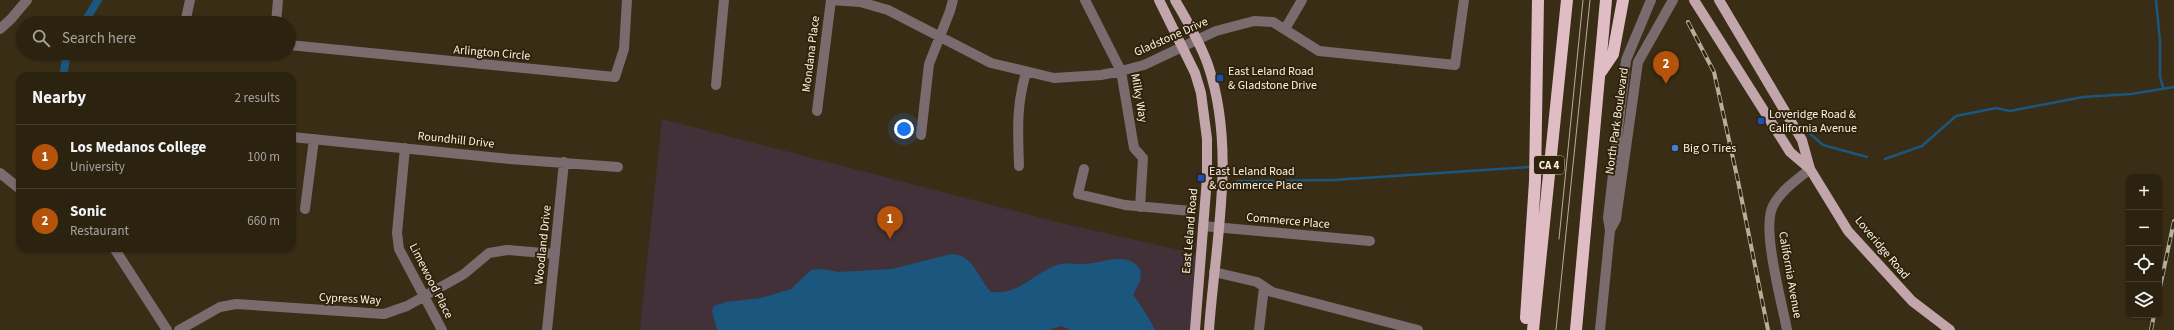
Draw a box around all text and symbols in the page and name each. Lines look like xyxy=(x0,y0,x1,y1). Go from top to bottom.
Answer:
street label: Gladstone Drive xyxy=(1131,13,1211,61)
street label: Mondana Place xyxy=(798,15,824,93)
search box xyxy=(16,16,296,60)
icon: search xyxy=(30,27,52,49)
text: Search here xyxy=(62,28,136,49)
street label: Arlington Circle xyxy=(453,41,531,65)
pin: 2 xyxy=(1653,51,1679,84)
place label: East Leland Road & Gladstone Drive xyxy=(1228,63,1317,94)
street label: North Park Boulevard xyxy=(1601,67,1633,175)
street label: Milky Way xyxy=(1126,72,1152,124)
marker: East Leland Road & Gladstone Drive xyxy=(1215,73,1225,83)
text: Nearby xyxy=(32,86,86,110)
text: 2 results xyxy=(235,89,280,107)
place label: Loveridge Road & California Avenue xyxy=(1769,106,1857,137)
marker: Loveridge Road & California Avenue xyxy=(1756,116,1766,126)
your location xyxy=(894,119,914,139)
street label: Roundhill Drive xyxy=(417,128,495,152)
text: Los Medanos College xyxy=(70,137,206,158)
place label: Big O Tires xyxy=(1683,140,1736,157)
marker: Big O Tires xyxy=(1670,143,1680,153)
text: 1 xyxy=(42,148,48,166)
text: 100 m xyxy=(247,148,280,166)
road number: CA 4 xyxy=(1534,156,1564,174)
text: University xyxy=(70,158,125,176)
place label: East Leland Road & Commerce Place xyxy=(1209,163,1303,194)
marker: East Leland Road & Commerce Place xyxy=(1196,173,1206,183)
map controls xyxy=(2126,174,2162,318)
button: + xyxy=(2126,174,2162,210)
street label: East Leland Road xyxy=(1178,188,1202,274)
text: Sonic xyxy=(70,201,106,222)
street label: Woodland Drive xyxy=(530,204,556,286)
pin: 1 xyxy=(877,206,903,239)
street label: Commerce Place xyxy=(1245,209,1331,233)
button: − xyxy=(2126,210,2162,246)
text: 2 xyxy=(42,212,48,230)
text: 660 m xyxy=(247,212,280,230)
street label: Loveridge Road xyxy=(1851,213,1913,283)
text: Restaurant xyxy=(70,222,129,240)
street label: California Avenue xyxy=(1774,230,1806,320)
street label: Limewood Place xyxy=(405,240,457,322)
button: locate xyxy=(2126,246,2162,282)
button: layers xyxy=(2126,282,2162,318)
street label: Cypress Way xyxy=(318,289,382,309)

